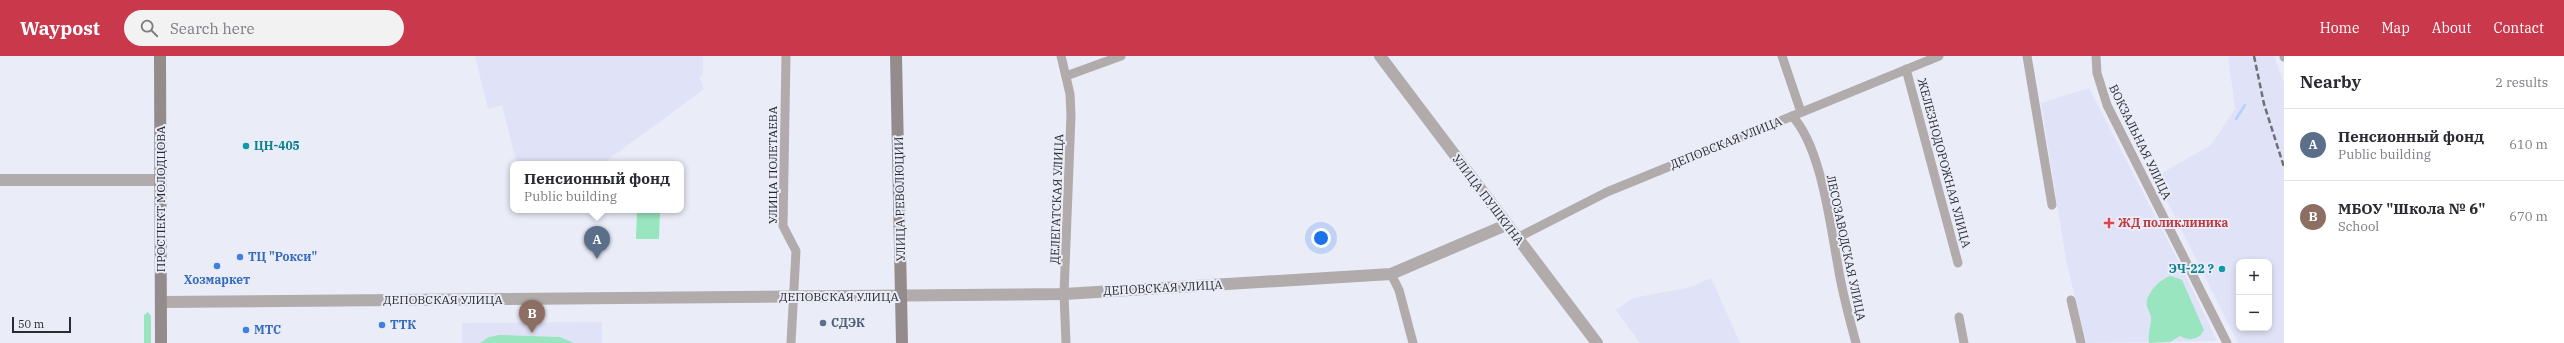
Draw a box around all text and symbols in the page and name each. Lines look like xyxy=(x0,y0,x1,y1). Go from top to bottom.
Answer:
search box xyxy=(124,10,404,46)
text: Waypost xyxy=(20,16,100,40)
icon: search xyxy=(138,17,160,39)
text: Search here xyxy=(170,19,254,38)
text: Home xyxy=(2320,19,2359,37)
text: Map xyxy=(2381,19,2410,37)
text: About xyxy=(2432,19,2471,37)
text: Contact xyxy=(2493,19,2544,37)
text: Nearby xyxy=(2300,71,2361,93)
text: 2 results xyxy=(2495,74,2548,91)
street label: ЖЕЛЕЗНОДОРОЖНАЯ УЛИЦА xyxy=(1915,76,1975,250)
street label: ВОКЗАЛЬНАЯ УЛИЦА xyxy=(2106,82,2175,203)
street label: УЛИЦА ПОЛЕТАЕВА xyxy=(765,105,780,224)
street label: ДЕПОВСКАЯ УЛИЦА xyxy=(1668,113,1785,172)
street label: ПРОСПЕКТ МОЛОДЦОВА xyxy=(153,125,168,272)
text: Пенсионный фонд xyxy=(2338,127,2484,146)
street label: ДЕЛЕГАТСКАЯ УЛИЦА xyxy=(1047,133,1066,264)
street label: УЛИЦА РЕВОЛЮЦИИ xyxy=(891,136,908,262)
text: A xyxy=(2308,136,2318,153)
text: 610 m xyxy=(2509,136,2548,153)
place label: ЦН-405 xyxy=(254,138,300,153)
marker: ЦН-405 xyxy=(241,141,251,151)
text: Public building xyxy=(2338,146,2431,163)
street label: УЛИЦА ПУШКИНА xyxy=(1449,151,1528,249)
popup xyxy=(510,161,684,213)
text: Пенсионный фонд xyxy=(524,169,670,188)
street label: ЛЕСОЗАВОДСКАЯ УЛИЦА xyxy=(1824,174,1869,323)
text: Public building xyxy=(524,188,617,205)
text: МБОУ "Школа № 6" xyxy=(2338,199,2485,218)
text: B xyxy=(2308,208,2318,225)
text: 670 m xyxy=(2509,208,2548,225)
place label: ЖД поликлиника xyxy=(2118,215,2228,230)
marker: ЖД поликлиника xyxy=(2103,217,2115,229)
text: School xyxy=(2338,218,2379,235)
pin: A xyxy=(584,226,610,259)
your location xyxy=(1311,228,1331,248)
place label: ТЦ "Рокси" xyxy=(248,249,317,264)
marker: ТЦ "Рокси" xyxy=(235,252,245,262)
map controls xyxy=(2236,259,2272,331)
button: + xyxy=(2236,259,2272,295)
marker: Хозмаркет xyxy=(212,261,222,271)
place label: ЭЧ-22 ? xyxy=(2169,261,2214,276)
marker: ЭЧ-22 ? xyxy=(2217,264,2227,274)
place label: Хозмаркет xyxy=(184,272,250,287)
street label: ДЕПОВСКАЯ УЛИЦА xyxy=(1103,277,1224,298)
street label: ДЕПОВСКАЯ УЛИЦА xyxy=(779,289,899,304)
street label: ДЕПОВСКАЯ УЛИЦА xyxy=(383,292,503,307)
button: − xyxy=(2236,295,2272,331)
pin: B xyxy=(519,300,545,333)
scale bar xyxy=(12,315,71,334)
place label: СДЭК xyxy=(831,315,865,330)
text: 50 m xyxy=(18,317,44,331)
place label: ТТК xyxy=(390,317,416,332)
marker: СДЭК xyxy=(818,318,828,328)
marker: ТТК xyxy=(377,320,387,330)
place label: МТС xyxy=(254,322,281,337)
marker: МТС xyxy=(241,325,251,335)

